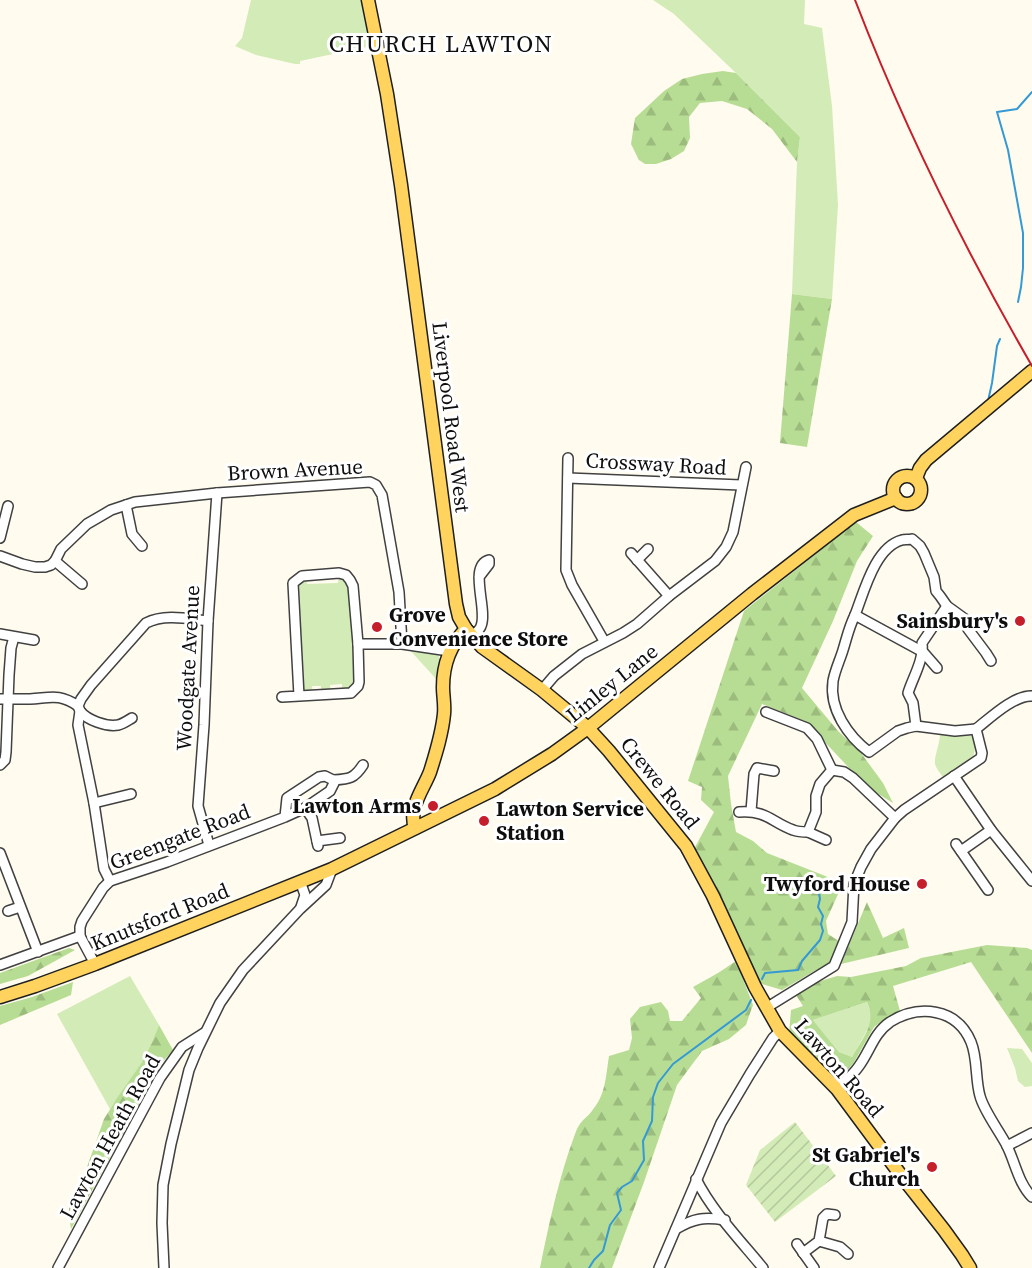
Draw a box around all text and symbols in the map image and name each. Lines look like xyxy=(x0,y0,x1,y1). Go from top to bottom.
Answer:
district label: CHURCH LAWTON xyxy=(329,27,553,60)
street label: Liverpool Road West xyxy=(425,320,478,514)
street label: Crossway Road xyxy=(585,445,727,482)
street label: Brown Avenue xyxy=(226,451,364,488)
street label: Woodgate Avenue xyxy=(169,584,206,752)
place label: Grove Convenience Store xyxy=(389,600,568,653)
place label: Sainsbury's xyxy=(896,606,1008,635)
marker: Sainsbury's xyxy=(1013,614,1027,628)
marker: Grove Convenience Store xyxy=(370,620,384,634)
street label: Linley Lane xyxy=(560,637,664,729)
street label: Crewe Road xyxy=(614,730,707,835)
place label: Lawton Arms xyxy=(292,791,421,820)
place label: Lawton Service Station xyxy=(496,794,644,847)
street label: Greengate Road xyxy=(105,796,254,877)
marker: Lawton Arms xyxy=(426,799,440,813)
marker: Lawton Service Station xyxy=(477,814,491,828)
place label: Twyford House xyxy=(764,869,910,898)
street label: Knutsford Road xyxy=(87,876,233,957)
marker: Twyford House xyxy=(915,877,929,891)
street label: Lawton Road xyxy=(788,1012,891,1124)
street label: Lawton Heath Road xyxy=(52,1049,167,1224)
place label: St Gabriel's Church xyxy=(812,1140,920,1193)
marker: St Gabriel's Church xyxy=(925,1160,939,1174)

